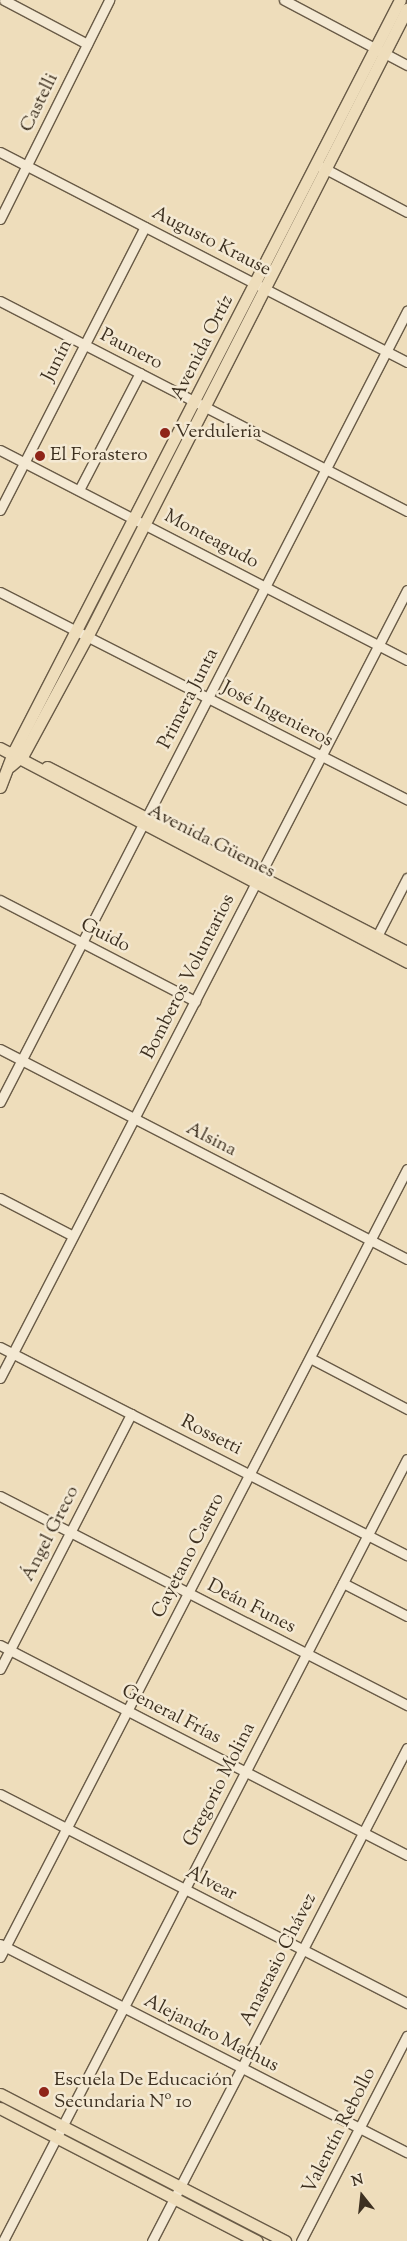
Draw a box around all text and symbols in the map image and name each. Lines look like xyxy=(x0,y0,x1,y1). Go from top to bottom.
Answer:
street label: Castelli xyxy=(16,70,64,136)
street label: Augusto Krause xyxy=(148,202,274,282)
street label: Avenida Ortíz xyxy=(167,292,239,404)
street label: Paunero xyxy=(96,325,166,375)
street label: Junín xyxy=(38,336,78,386)
place label: Verduleria xyxy=(175,422,261,444)
marker: Verduleria xyxy=(159,427,171,439)
place label: El Forastero xyxy=(50,445,148,467)
marker: El Forastero xyxy=(34,450,46,462)
street label: Monteagudo xyxy=(160,506,262,574)
street label: Primera Junta xyxy=(154,645,224,753)
street label: José Ingenieros xyxy=(217,677,337,753)
street label: Avenida Güemes xyxy=(143,800,279,884)
street label: Bomberos Voluntarios xyxy=(137,891,241,1063)
street label: Guido xyxy=(76,914,134,958)
street label: Alsina xyxy=(182,1118,240,1162)
street label: Rossetti xyxy=(177,1411,245,1461)
street label: Ángel Greco xyxy=(17,1482,85,1586)
street label: Cayetano Castro xyxy=(148,1490,230,1622)
street label: Deán Funes xyxy=(203,1575,299,1639)
street label: General Frías xyxy=(117,1680,225,1750)
street label: Gregorio Molina xyxy=(179,1719,261,1851)
street label: Alvear xyxy=(182,1861,240,1907)
street label: Anastasio Chávez xyxy=(236,1890,322,2030)
street label: Alejandro Mathus xyxy=(140,1990,282,2078)
street label: Valentín Rebollo xyxy=(298,2064,382,2198)
place label: Escuela De Educación Secundaria Nº 10 xyxy=(54,2070,233,2114)
marker: Escuela De Educación Secundaria Nº 10 xyxy=(38,2086,50,2098)
text: N xyxy=(350,2170,366,2193)
north arrow xyxy=(337,2171,387,2221)

